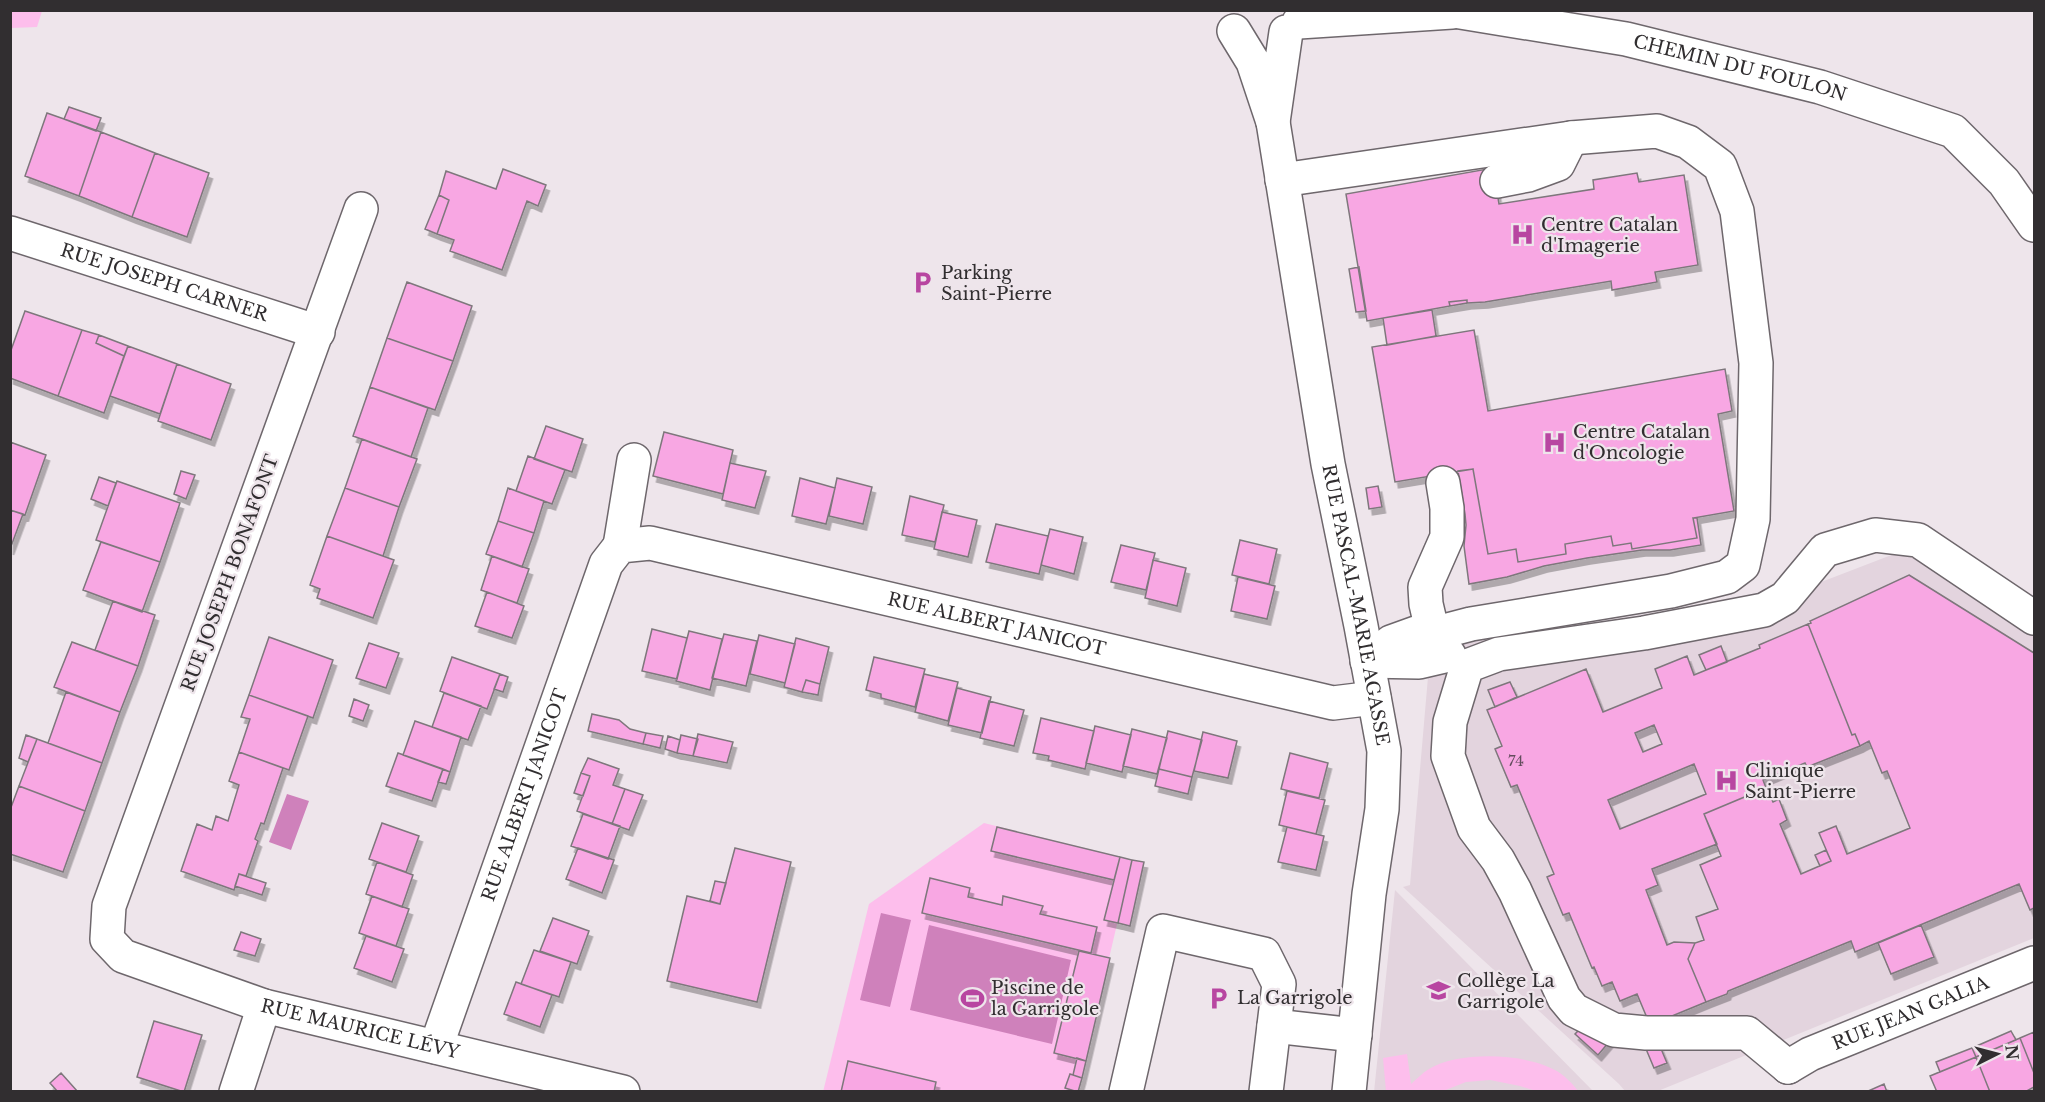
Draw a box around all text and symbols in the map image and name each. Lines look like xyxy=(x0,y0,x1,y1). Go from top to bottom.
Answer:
street label: CHEMIN DU FOULON xyxy=(1631,30,1850,106)
place label: Centre Catalan d'Imagerie xyxy=(1541,214,1678,257)
hospital icon: Centre Catalan d'Imagerie xyxy=(1510,222,1536,248)
street label: RUE JOSEPH CARNER xyxy=(58,239,271,326)
place label: Parking Saint-Pierre xyxy=(941,262,1052,305)
parking icon: Parking Saint-Pierre xyxy=(910,270,936,296)
place label: Centre Catalan d'Oncologie xyxy=(1573,421,1710,464)
hospital icon: Centre Catalan d'Oncologie xyxy=(1542,429,1568,455)
street label: RUE JOSEPH BONAFONT xyxy=(177,451,283,694)
street label: RUE PASCAL-MARIE AGASSE xyxy=(1317,462,1394,747)
street label: RUE ALBERT JANICOT xyxy=(885,588,1109,661)
street label: RUE ALBERT JANICOT xyxy=(477,686,572,904)
house number: 74 xyxy=(1508,751,1524,770)
place label: Clinique Saint-Pierre xyxy=(1745,760,1856,803)
hospital icon: Clinique Saint-Pierre xyxy=(1714,768,1740,794)
place label: Collège La Garrigole xyxy=(1457,970,1554,1013)
street label: RUE JEAN GALIA xyxy=(1829,971,1993,1055)
place label: Piscine de la Garrigole xyxy=(991,977,1099,1020)
school or university icon: Collège La Garrigole xyxy=(1426,978,1452,1004)
sports icon: Piscine de la Garrigole xyxy=(960,985,986,1011)
parking icon: La Garrigole xyxy=(1206,985,1232,1011)
place label: La Garrigole xyxy=(1237,987,1353,1009)
street label: RUE MAURICE LÉVY xyxy=(259,995,462,1064)
north arrow xyxy=(1967,1024,2027,1084)
text: N xyxy=(2001,1044,2023,1061)

